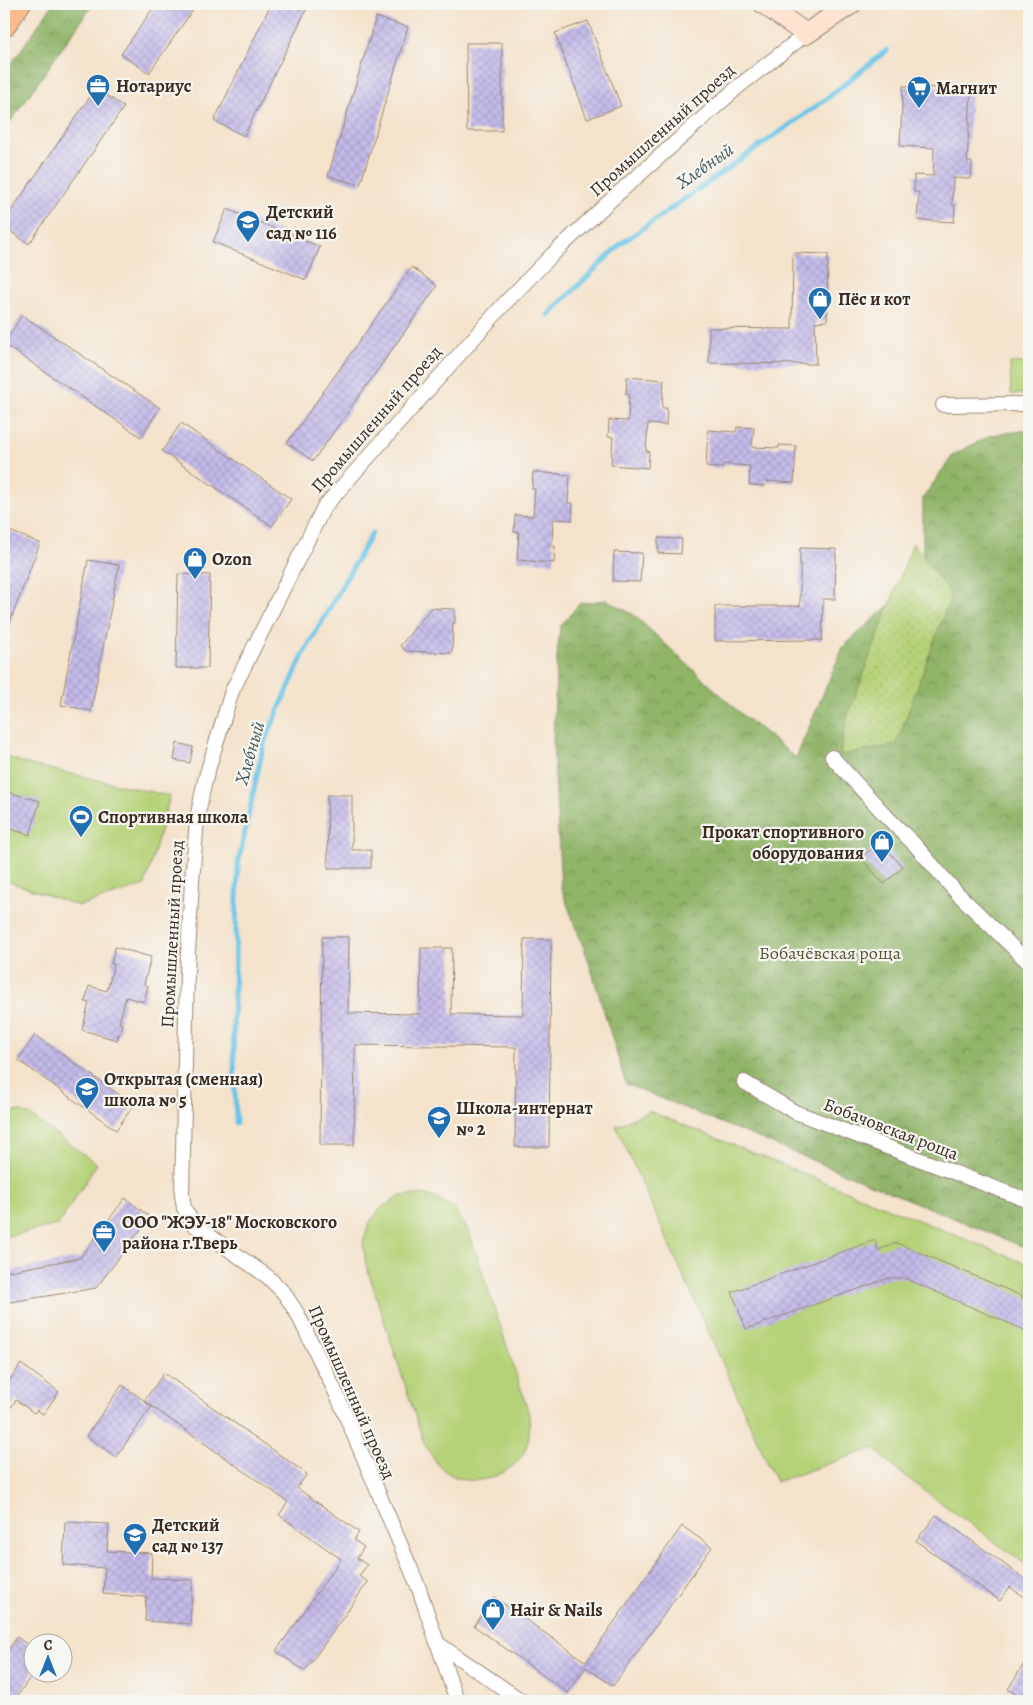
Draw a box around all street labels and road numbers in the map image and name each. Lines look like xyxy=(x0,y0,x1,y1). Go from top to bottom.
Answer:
street label: Промышленный проезд xyxy=(584,58,740,202)
street label: Промышленный проезд xyxy=(305,340,447,498)
street label: Промышленный проезд xyxy=(155,839,189,1028)
street label: Бобачовская роща xyxy=(820,1092,963,1166)
street label: Промышленный проезд xyxy=(303,1301,401,1483)

